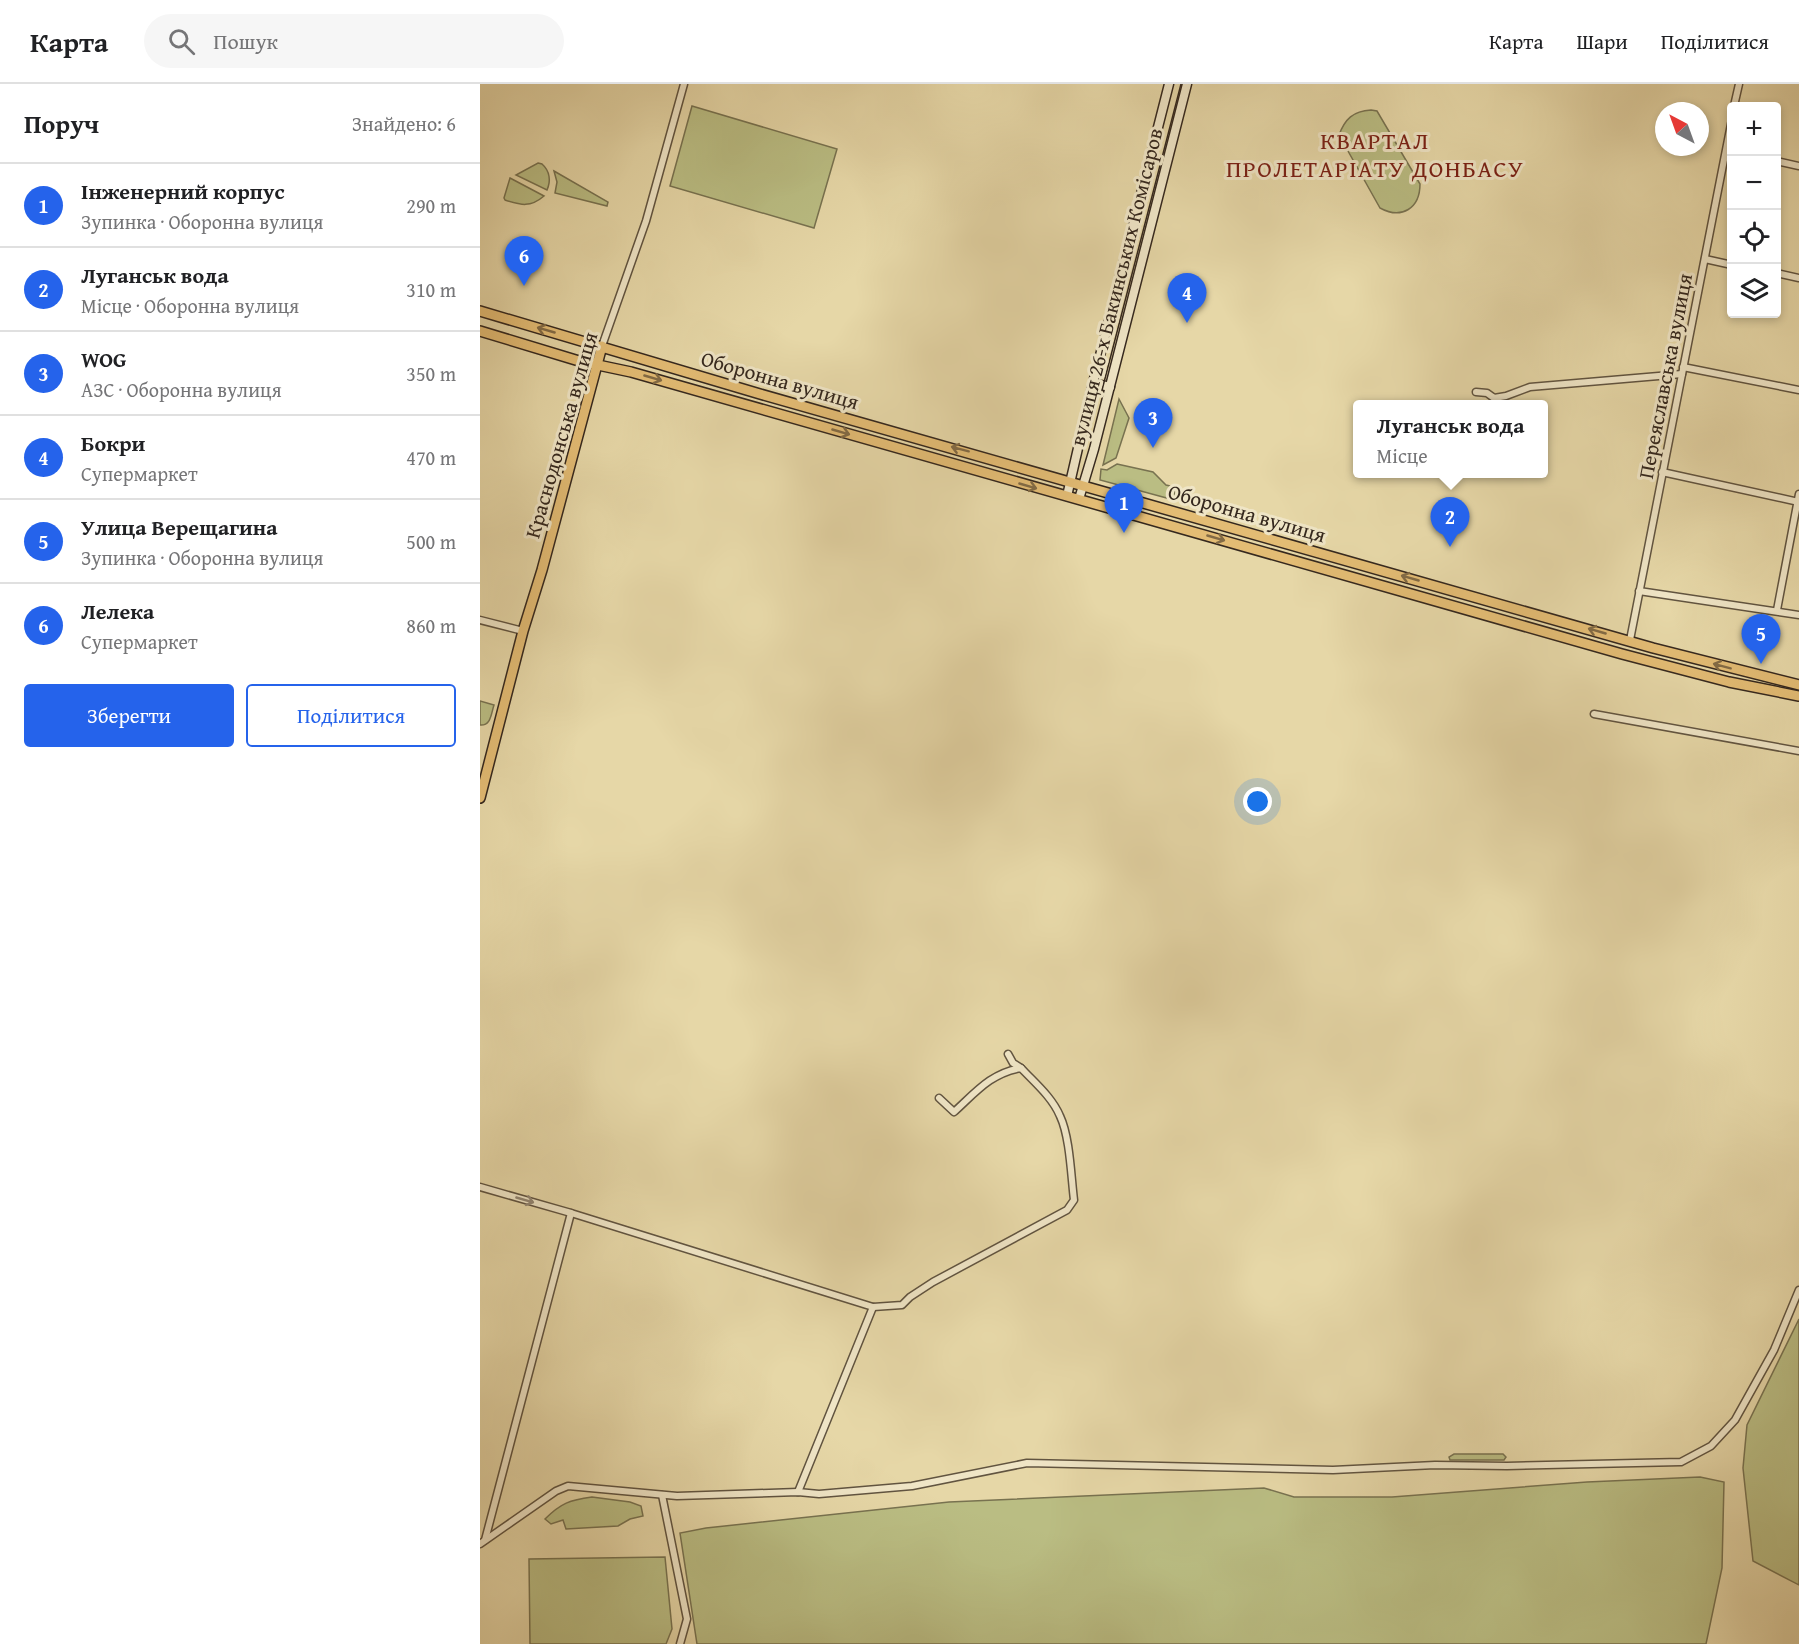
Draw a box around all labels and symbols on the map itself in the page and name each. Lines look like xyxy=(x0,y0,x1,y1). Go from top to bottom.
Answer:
north arrow xyxy=(1655,102,1709,156)
district label: КВАРТАЛ ПРОЛЕТАРІАТУ ДОНБАСУ xyxy=(1226,123,1524,186)
street label: вулиця 26-х Бакинських Комісаров xyxy=(1061,125,1171,449)
pin: 6 xyxy=(504,236,543,286)
street label: Переяславська вулиця xyxy=(1630,270,1700,481)
pin: 4 xyxy=(1168,274,1206,323)
one-way arrow xyxy=(537,324,556,335)
street label: Краснодонська вулиця xyxy=(517,328,605,542)
street label: Оборонна вулиця xyxy=(697,343,863,417)
one-way arrow xyxy=(643,373,662,385)
pin: 3 xyxy=(1134,398,1172,448)
one-way arrow xyxy=(831,427,850,438)
one-way arrow xyxy=(951,443,970,455)
street label: Оборонна вулиця xyxy=(1164,476,1330,550)
one-way arrow xyxy=(1018,480,1037,492)
pin: 1 xyxy=(1104,484,1144,533)
pin: 2 xyxy=(1430,498,1470,547)
one-way arrow xyxy=(1206,533,1225,544)
one-way arrow xyxy=(1401,572,1420,583)
pin: 5 xyxy=(1742,614,1780,664)
one-way arrow xyxy=(1588,625,1607,636)
one-way arrow xyxy=(1713,659,1732,671)
your location xyxy=(1243,787,1272,816)
one-way arrow xyxy=(515,1195,534,1206)

